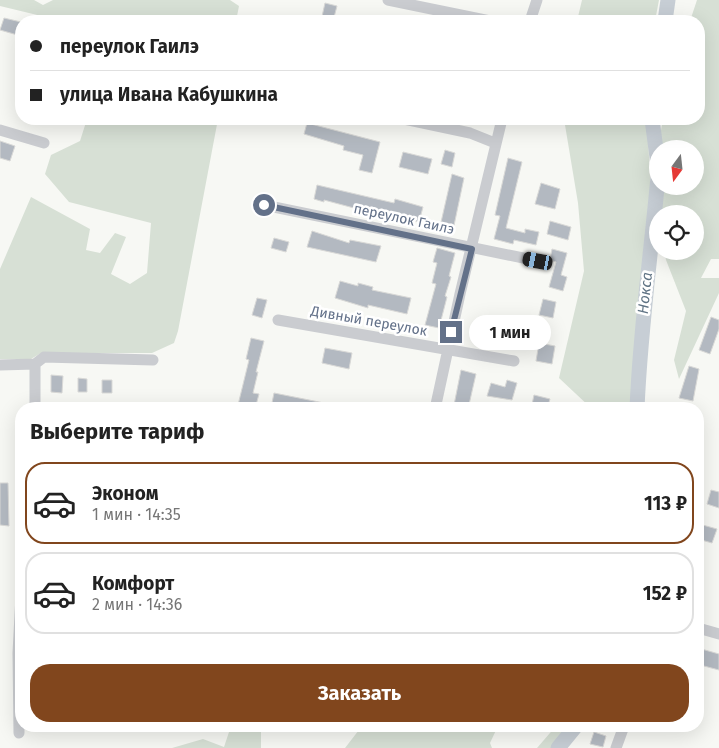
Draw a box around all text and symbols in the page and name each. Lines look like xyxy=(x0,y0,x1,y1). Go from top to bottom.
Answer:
text: переулок Гаилэ xyxy=(60,35,199,58)
text: улица Ивана Кабушкина xyxy=(60,83,278,106)
north arrow xyxy=(649,140,704,195)
map controls xyxy=(649,140,704,260)
route start xyxy=(253,194,275,216)
street label: переулок Гаилэ xyxy=(352,200,456,238)
button: locate xyxy=(649,205,704,260)
car xyxy=(521,251,554,271)
water label: Нокса xyxy=(634,271,656,315)
street label: Дивный переулок xyxy=(309,302,429,340)
callout: 1 мин xyxy=(468,314,551,350)
route end xyxy=(440,321,462,343)
text: 1 мин xyxy=(490,323,530,342)
text: Выберите тариф xyxy=(30,418,205,445)
icon: car xyxy=(32,481,77,526)
text: Эконом xyxy=(92,482,159,505)
text: 113 ₽ xyxy=(644,492,687,515)
text: 1 мин · 14:35 xyxy=(92,505,181,524)
icon: car xyxy=(32,571,77,616)
text: Комфорт xyxy=(92,572,174,595)
text: 152 ₽ xyxy=(643,582,687,605)
text: 2 мин · 14:36 xyxy=(92,595,182,614)
button: Заказать xyxy=(30,664,689,722)

